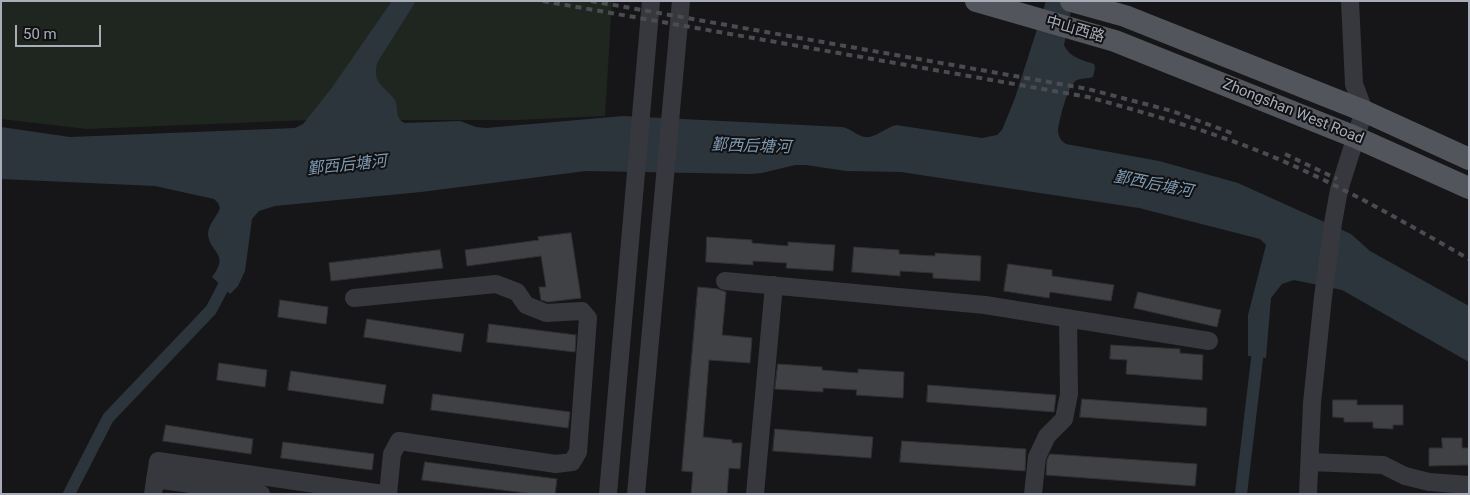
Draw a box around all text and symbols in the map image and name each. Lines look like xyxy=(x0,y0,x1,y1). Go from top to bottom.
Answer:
street label: 中山西路 xyxy=(1044,13,1106,47)
scale bar xyxy=(18,15,104,47)
text: 50 m xyxy=(23,25,57,43)
street label: Zhongshan West Road xyxy=(1220,75,1366,149)
water label: 鄞西后塘河 xyxy=(711,136,791,158)
water label: 鄞西后塘河 xyxy=(306,152,388,180)
water label: 鄞西后塘河 xyxy=(1112,168,1194,202)

